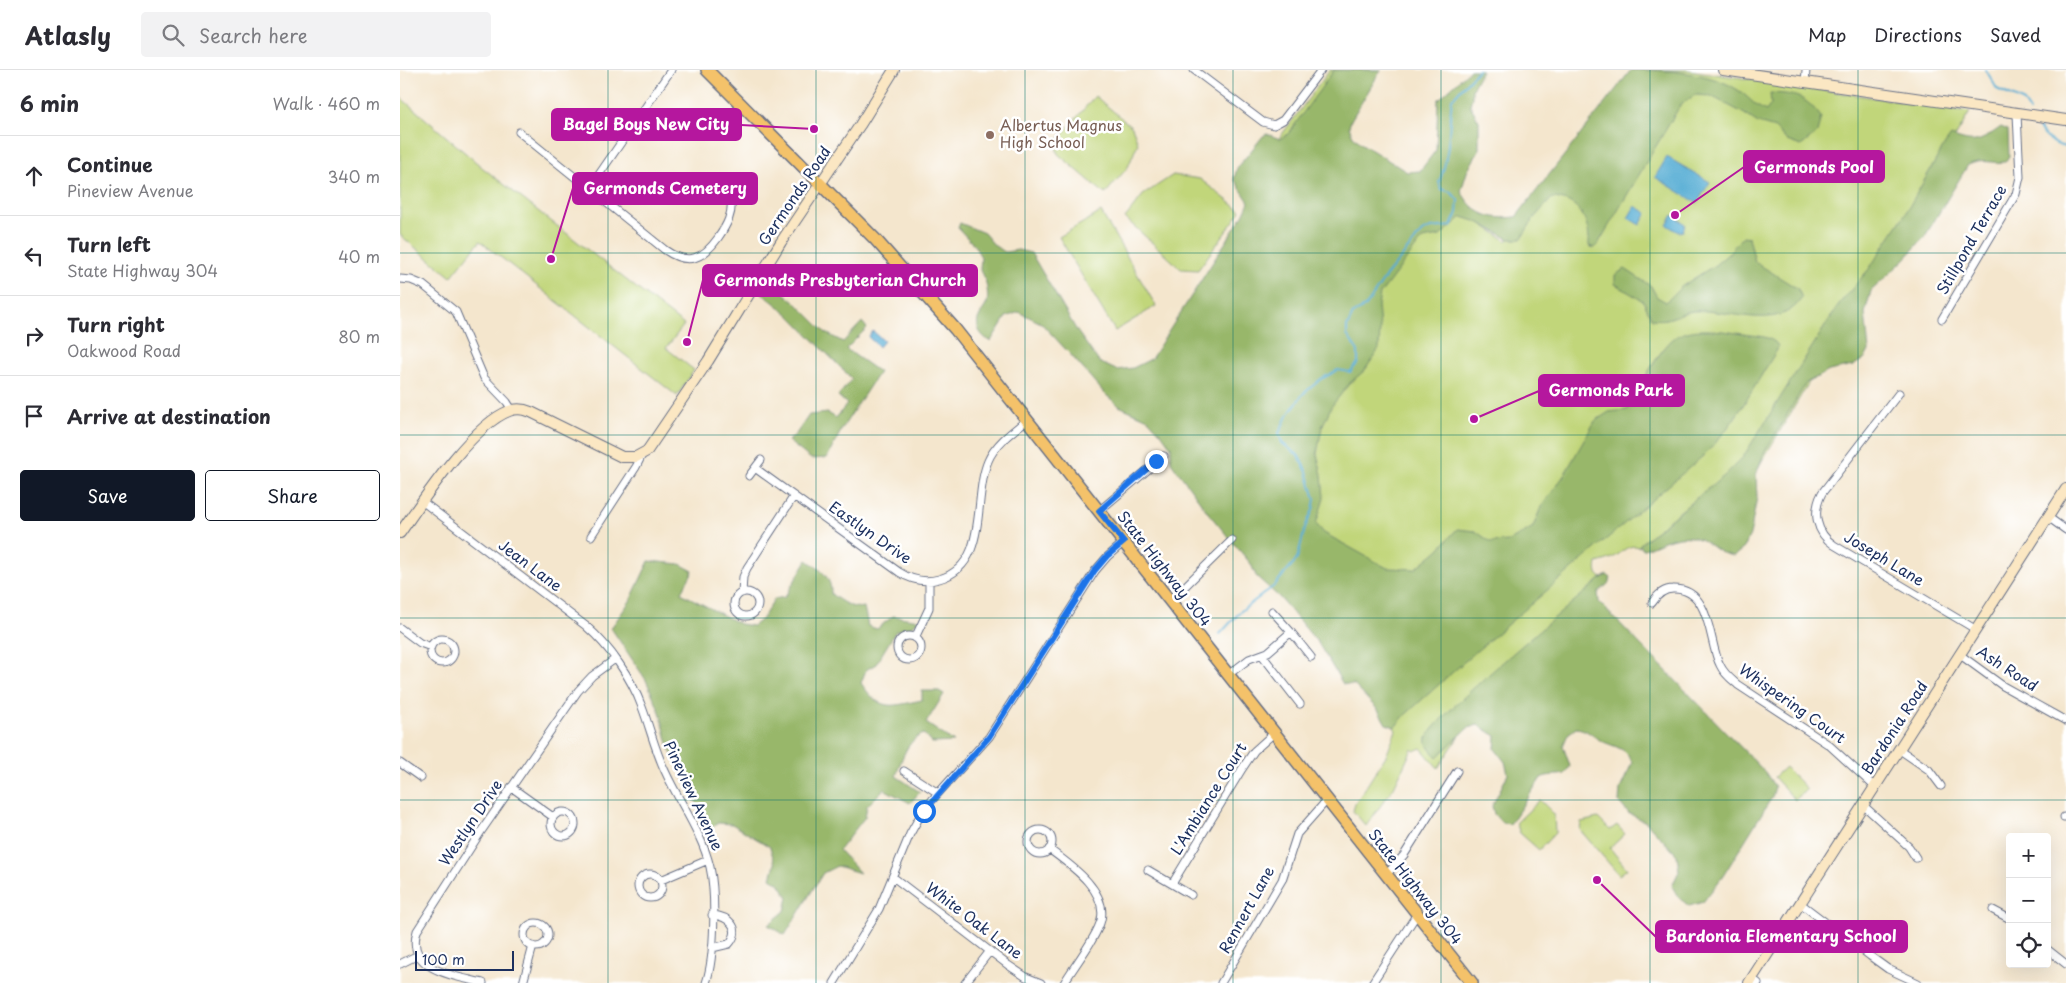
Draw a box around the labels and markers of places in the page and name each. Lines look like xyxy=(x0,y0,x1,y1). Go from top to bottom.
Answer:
callout: Bagel Boys New City xyxy=(552,109,741,140)
place label: Albertus Magnus High School xyxy=(1000,113,1122,153)
marker: Albertus Magnus High School xyxy=(984,129,996,141)
callout: Germonds Pool xyxy=(1744,151,1884,182)
callout: Germonds Cemetery xyxy=(573,173,757,204)
callout: Germonds Presbyterian Church xyxy=(703,265,977,296)
callout: Germonds Park xyxy=(1539,375,1684,406)
callout: Bardonia Elementary School xyxy=(1656,921,1907,952)

